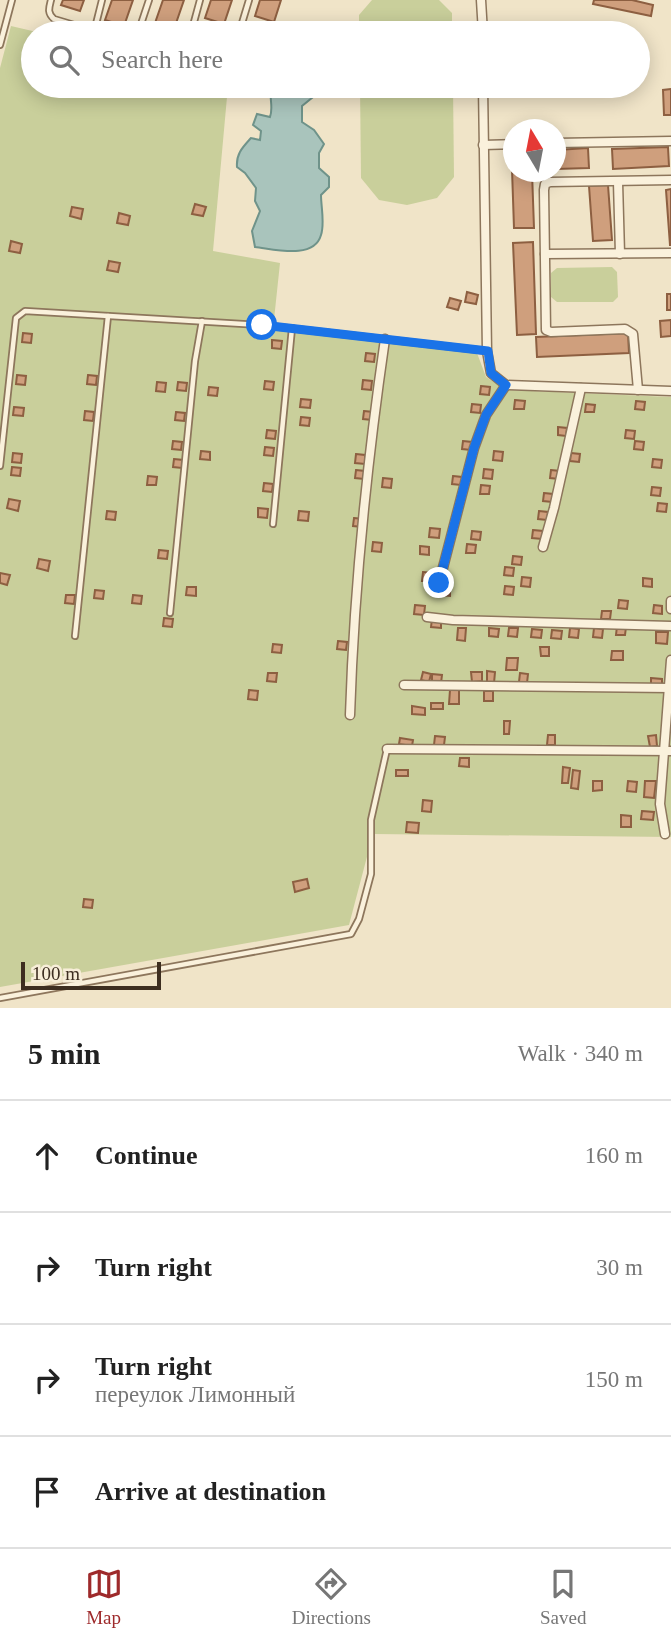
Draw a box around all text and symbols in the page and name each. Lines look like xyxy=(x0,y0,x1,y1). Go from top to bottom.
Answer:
search box xyxy=(21,21,650,98)
icon: search xyxy=(45,41,83,79)
text: Search here xyxy=(101,45,223,74)
north arrow xyxy=(503,119,566,182)
route start xyxy=(246,309,277,340)
route end xyxy=(423,567,454,598)
scale bar xyxy=(21,959,161,991)
text: 100 m xyxy=(32,963,80,984)
text: 5 min xyxy=(28,1037,101,1070)
text: Walk · 340 m xyxy=(518,1041,643,1066)
icon: ahead xyxy=(28,1137,66,1175)
text: Continue xyxy=(95,1141,198,1170)
text: 160 m xyxy=(585,1143,643,1168)
icon: right xyxy=(28,1249,66,1287)
text: Turn right xyxy=(95,1253,212,1282)
text: 30 m xyxy=(596,1255,643,1280)
text: Turn right xyxy=(95,1352,212,1381)
icon: right xyxy=(28,1361,66,1399)
text: 150 m xyxy=(585,1367,643,1392)
text: переулок Лимонный xyxy=(95,1382,295,1407)
icon: arrive xyxy=(28,1473,66,1511)
text: Arrive at destination xyxy=(95,1477,326,1506)
tab: Map xyxy=(85,1565,123,1629)
tab: Directions xyxy=(292,1565,371,1629)
tab: Saved xyxy=(540,1565,586,1629)

